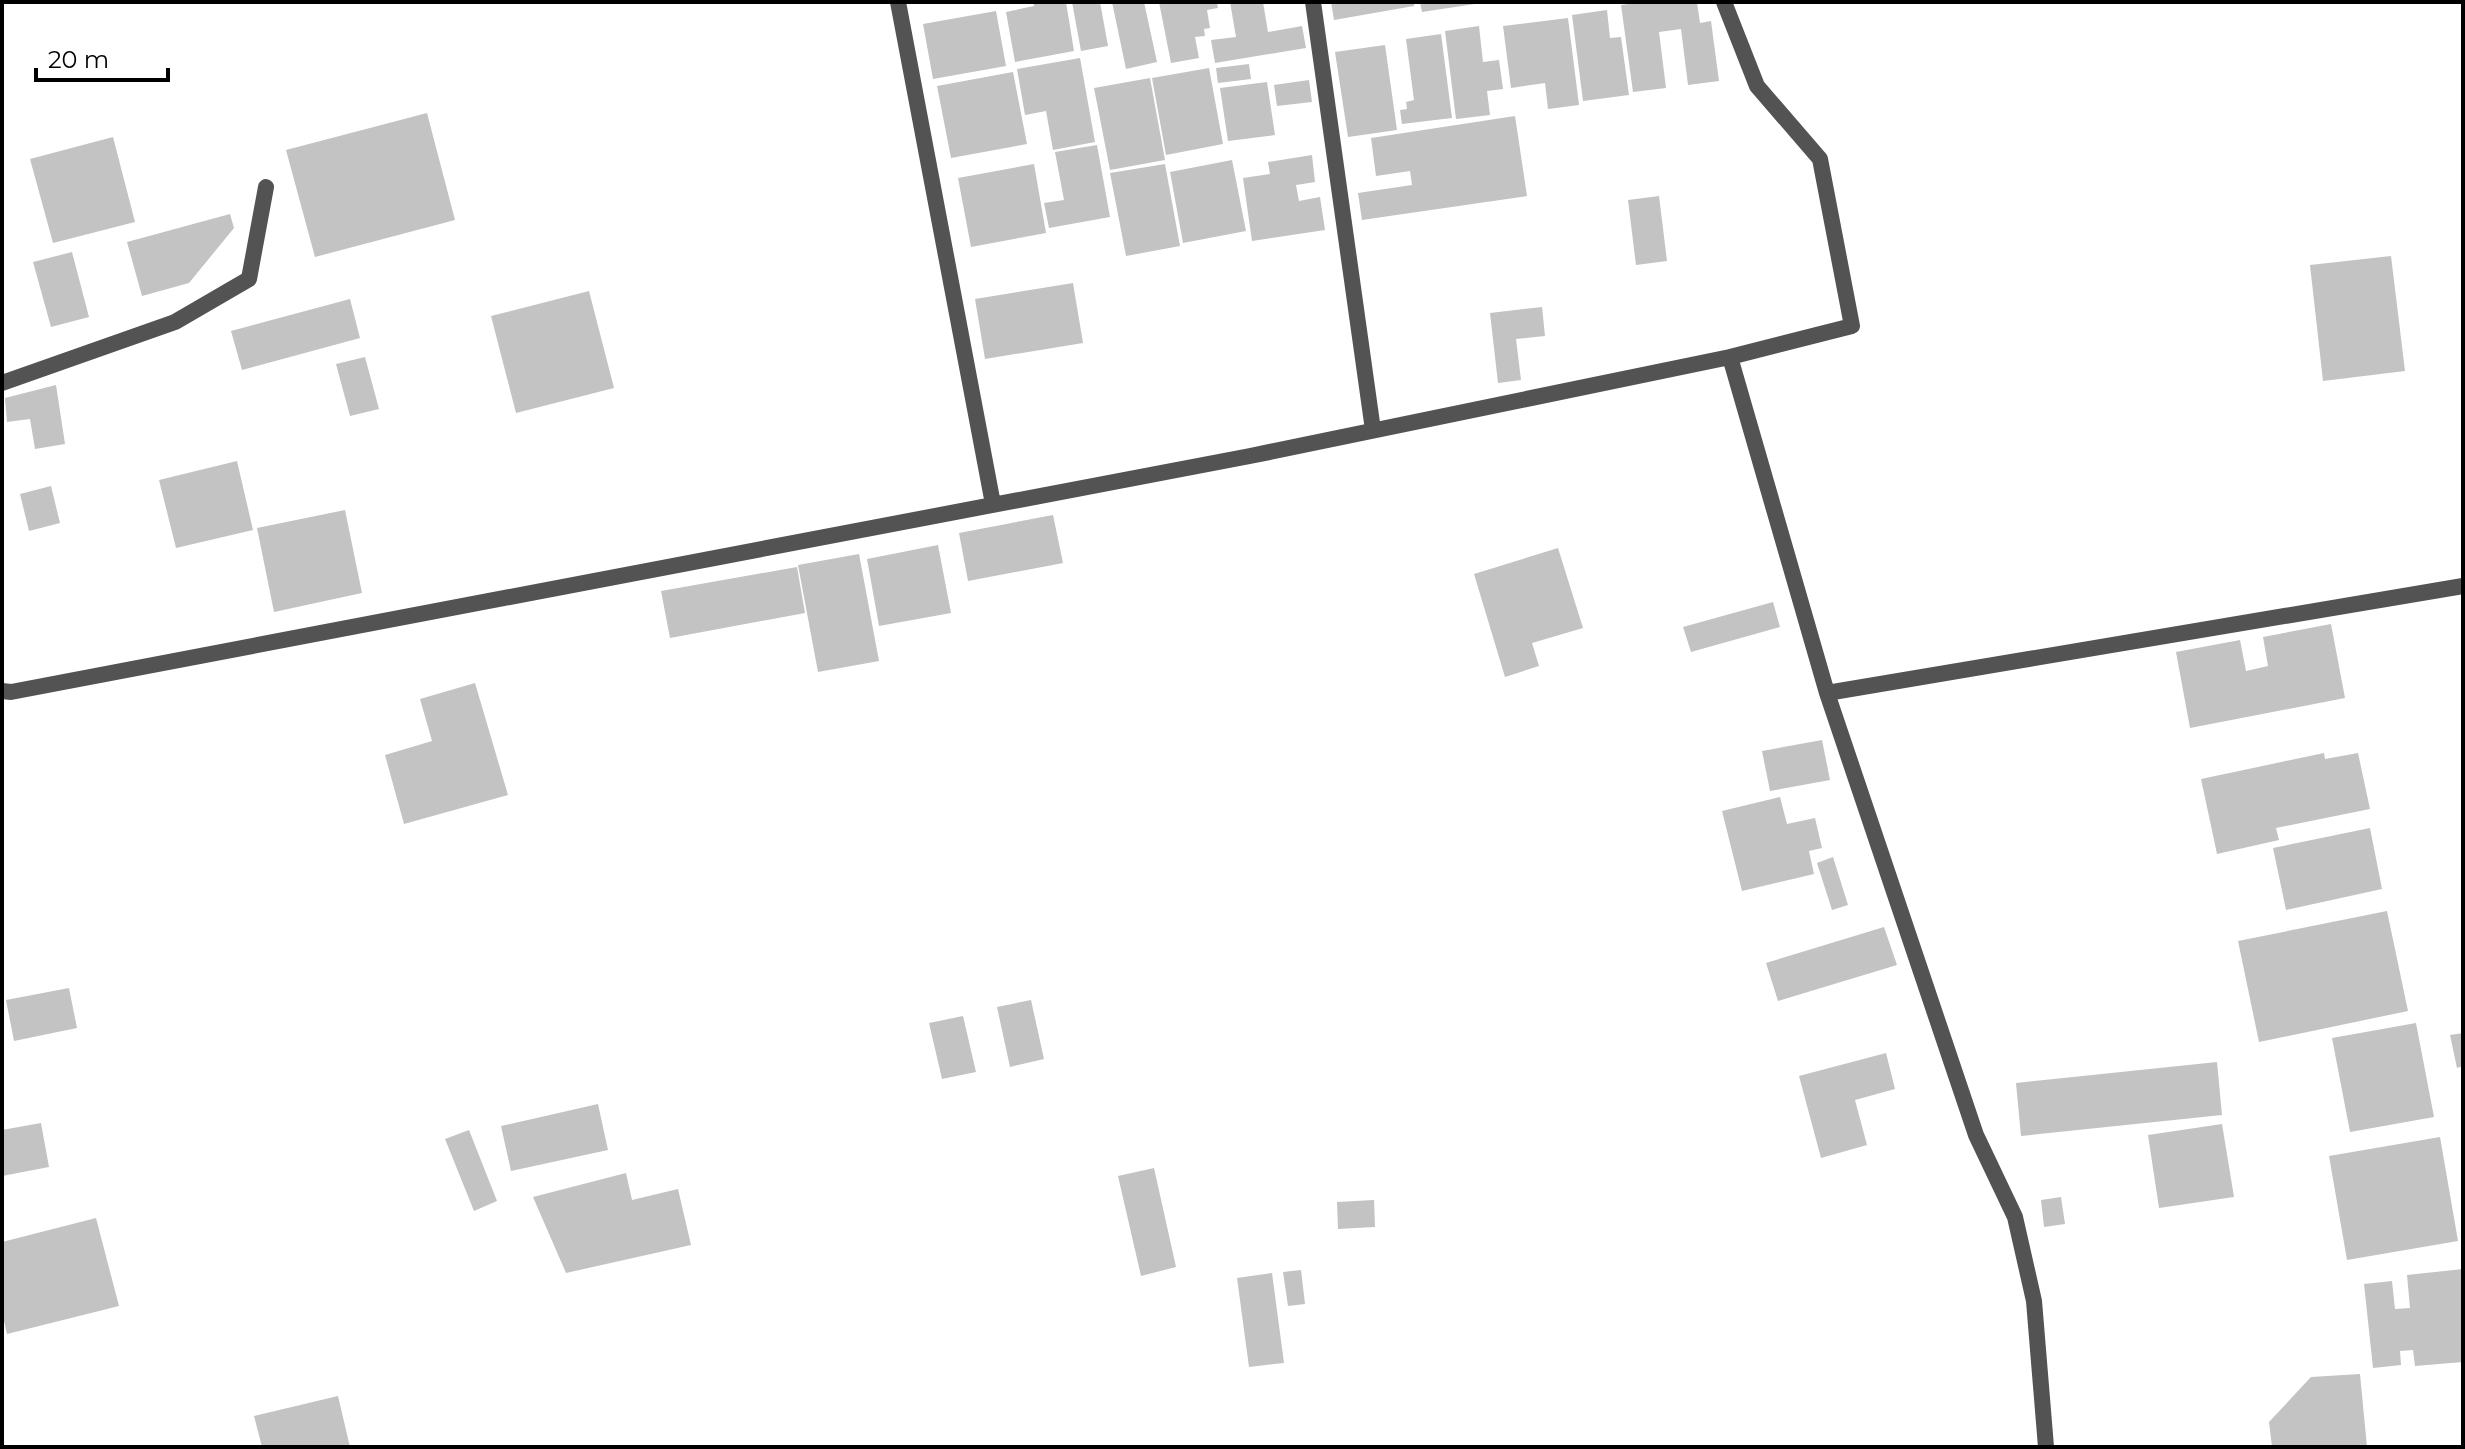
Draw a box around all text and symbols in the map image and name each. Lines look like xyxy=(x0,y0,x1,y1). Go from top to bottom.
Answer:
scale bar xyxy=(36,32,168,82)
text: 20 m xyxy=(48,45,109,74)

